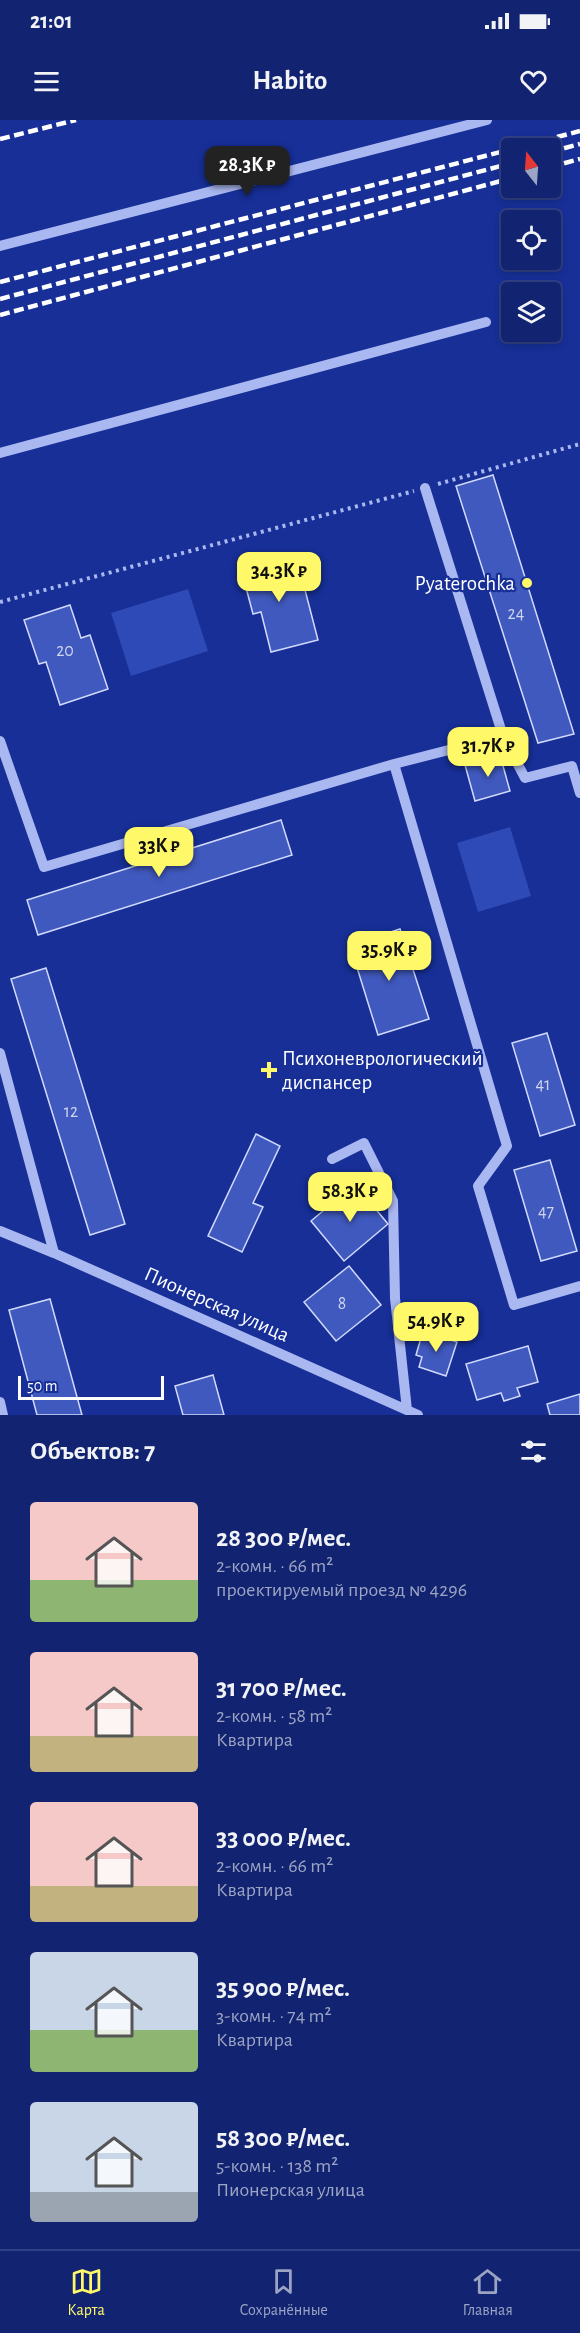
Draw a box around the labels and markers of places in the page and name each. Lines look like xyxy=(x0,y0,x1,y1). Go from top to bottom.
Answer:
pin: 28.3K ₽ xyxy=(192,146,302,197)
pin: 34.3K ₽ xyxy=(224,552,334,603)
place label: Pyaterochka xyxy=(415,573,515,594)
marker: Pyaterochka xyxy=(520,576,534,590)
pin: 31.7K ₽ xyxy=(433,727,543,778)
pin: 33K ₽ xyxy=(117,827,201,878)
pin: 35.9K ₽ xyxy=(334,931,444,982)
place label: Психоневрологический диспансер xyxy=(282,1048,483,1093)
marker: Психоневрологический диспансер xyxy=(260,1061,278,1079)
pin: 58.3K ₽ xyxy=(295,1172,405,1223)
pin: 54.9K ₽ xyxy=(381,1302,491,1353)

